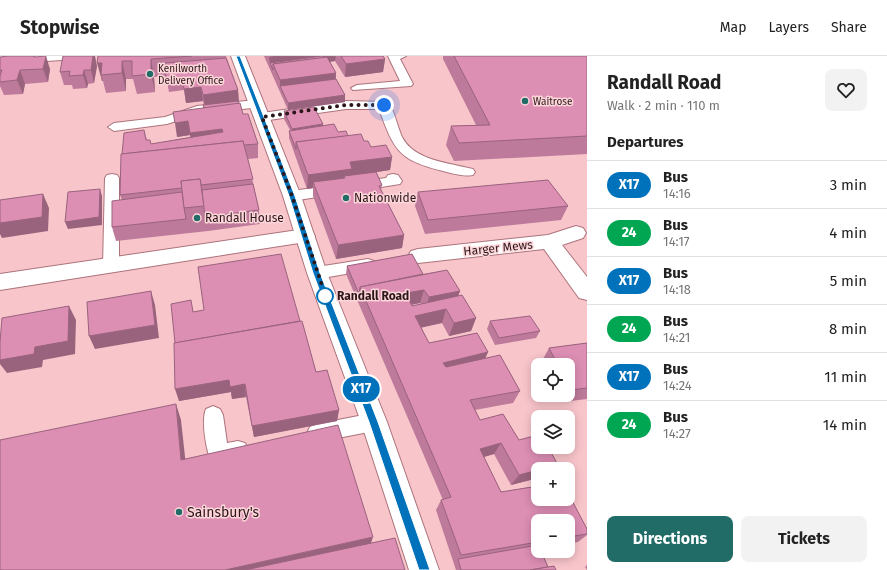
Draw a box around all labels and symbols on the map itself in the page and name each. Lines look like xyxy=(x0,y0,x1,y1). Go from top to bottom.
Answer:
place label: Kenilworth Delivery Office xyxy=(158,63,223,87)
marker: Kenilworth Delivery Office xyxy=(145,69,155,79)
your location xyxy=(374,95,394,115)
marker: Waitrose xyxy=(520,96,530,106)
place label: Waitrose xyxy=(533,96,572,108)
place label: Nationwide xyxy=(354,191,416,205)
marker: Nationwide xyxy=(341,193,351,203)
place label: Randall House xyxy=(205,211,284,225)
marker: Randall House xyxy=(192,213,202,223)
street label: Harger Mews xyxy=(463,237,534,259)
marker: Randall Road xyxy=(316,287,334,305)
place label: Randall Road xyxy=(337,289,409,303)
line badge: X17 xyxy=(338,376,384,402)
place label: Sainsbury's xyxy=(187,504,260,521)
marker: Sainsbury's xyxy=(174,507,184,517)

